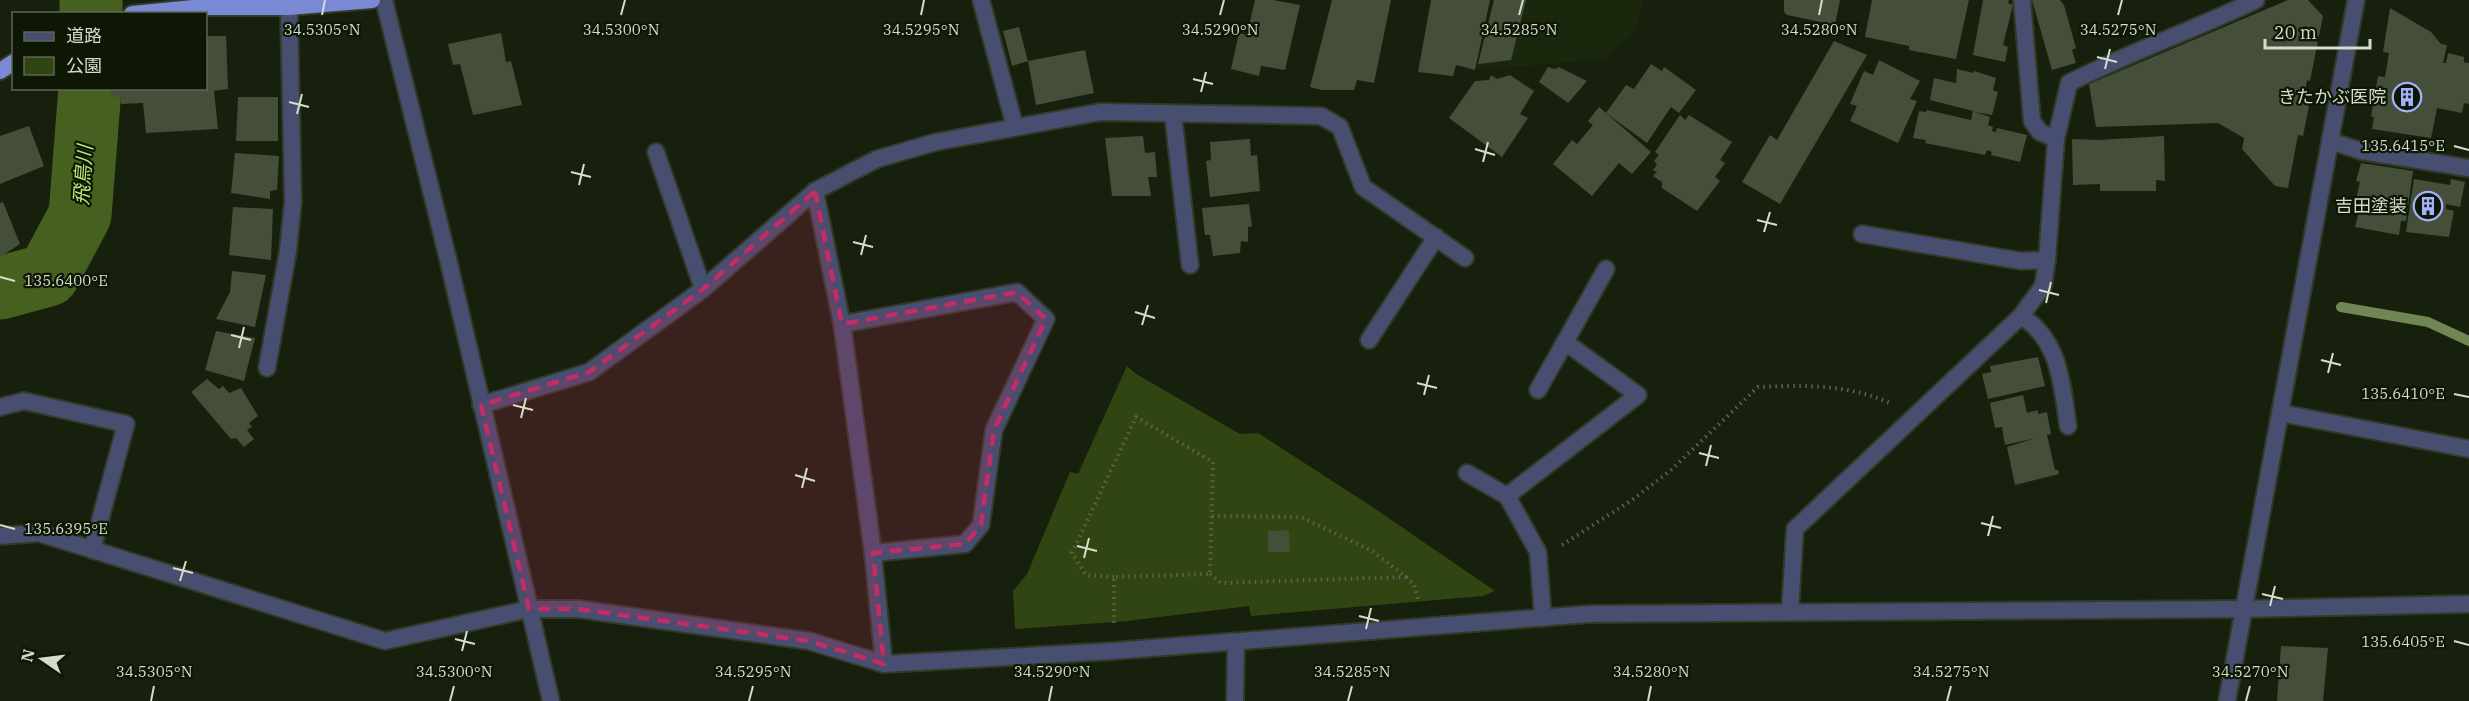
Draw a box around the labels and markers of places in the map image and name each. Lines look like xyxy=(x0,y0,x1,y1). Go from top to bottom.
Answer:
building icon: きたかぶ医院 xyxy=(2391,81,2423,113)
place label: きたかぶ医院 xyxy=(2278,85,2386,108)
building icon: 吉田塗装 xyxy=(2412,190,2444,222)
place label: 吉田塗装 xyxy=(2335,194,2407,217)

